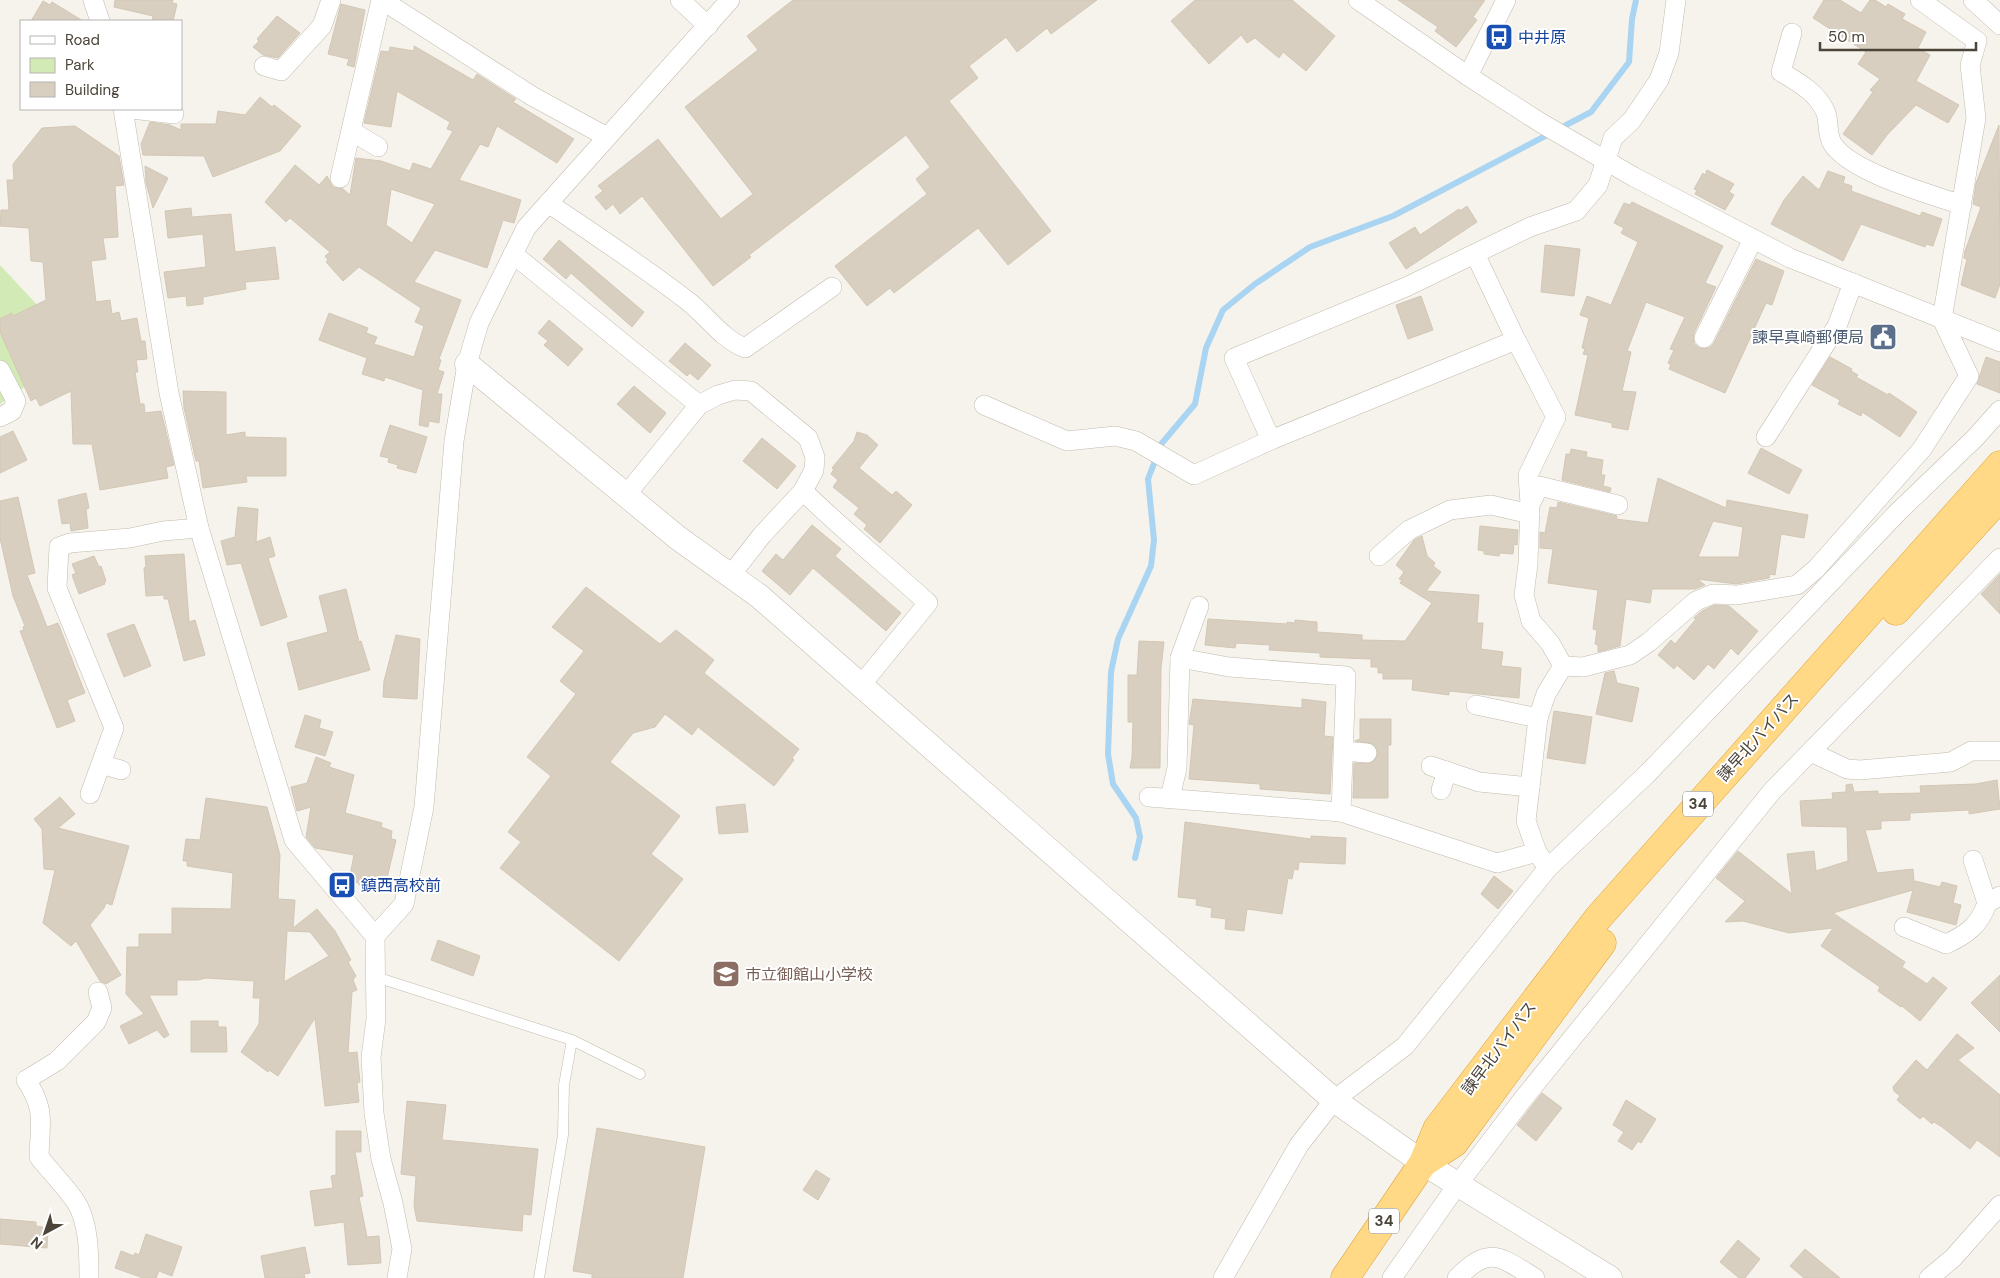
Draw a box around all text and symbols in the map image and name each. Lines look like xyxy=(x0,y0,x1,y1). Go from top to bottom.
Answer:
legend xyxy=(20,20,182,110)
scale bar xyxy=(1820,20,1976,52)
bus stop icon: 中井原 xyxy=(1484,22,1514,52)
place label: 中井原 xyxy=(1518,27,1566,48)
text: 50 m xyxy=(1828,27,1865,47)
text: Road xyxy=(65,30,100,50)
text: Park xyxy=(65,55,95,75)
text: Building xyxy=(65,80,120,100)
public building icon: 諫早真崎郵便局 xyxy=(1868,322,1898,352)
place label: 諫早真崎郵便局 xyxy=(1752,327,1864,348)
street label: 諫早北バイパス xyxy=(1713,688,1803,786)
road number: 34 xyxy=(1683,792,1713,816)
bus stop icon: 鎮西高校前 xyxy=(327,870,357,900)
place label: 鎮西高校前 xyxy=(361,875,441,896)
school or university icon: 市立御館山小学校 xyxy=(711,959,741,989)
place label: 市立御館山小学校 xyxy=(745,964,873,985)
street label: 諫早北バイパス xyxy=(1457,997,1541,1099)
north arrow xyxy=(20,1208,70,1258)
road number: 34 xyxy=(1369,1208,1399,1234)
text: N xyxy=(27,1233,46,1253)

